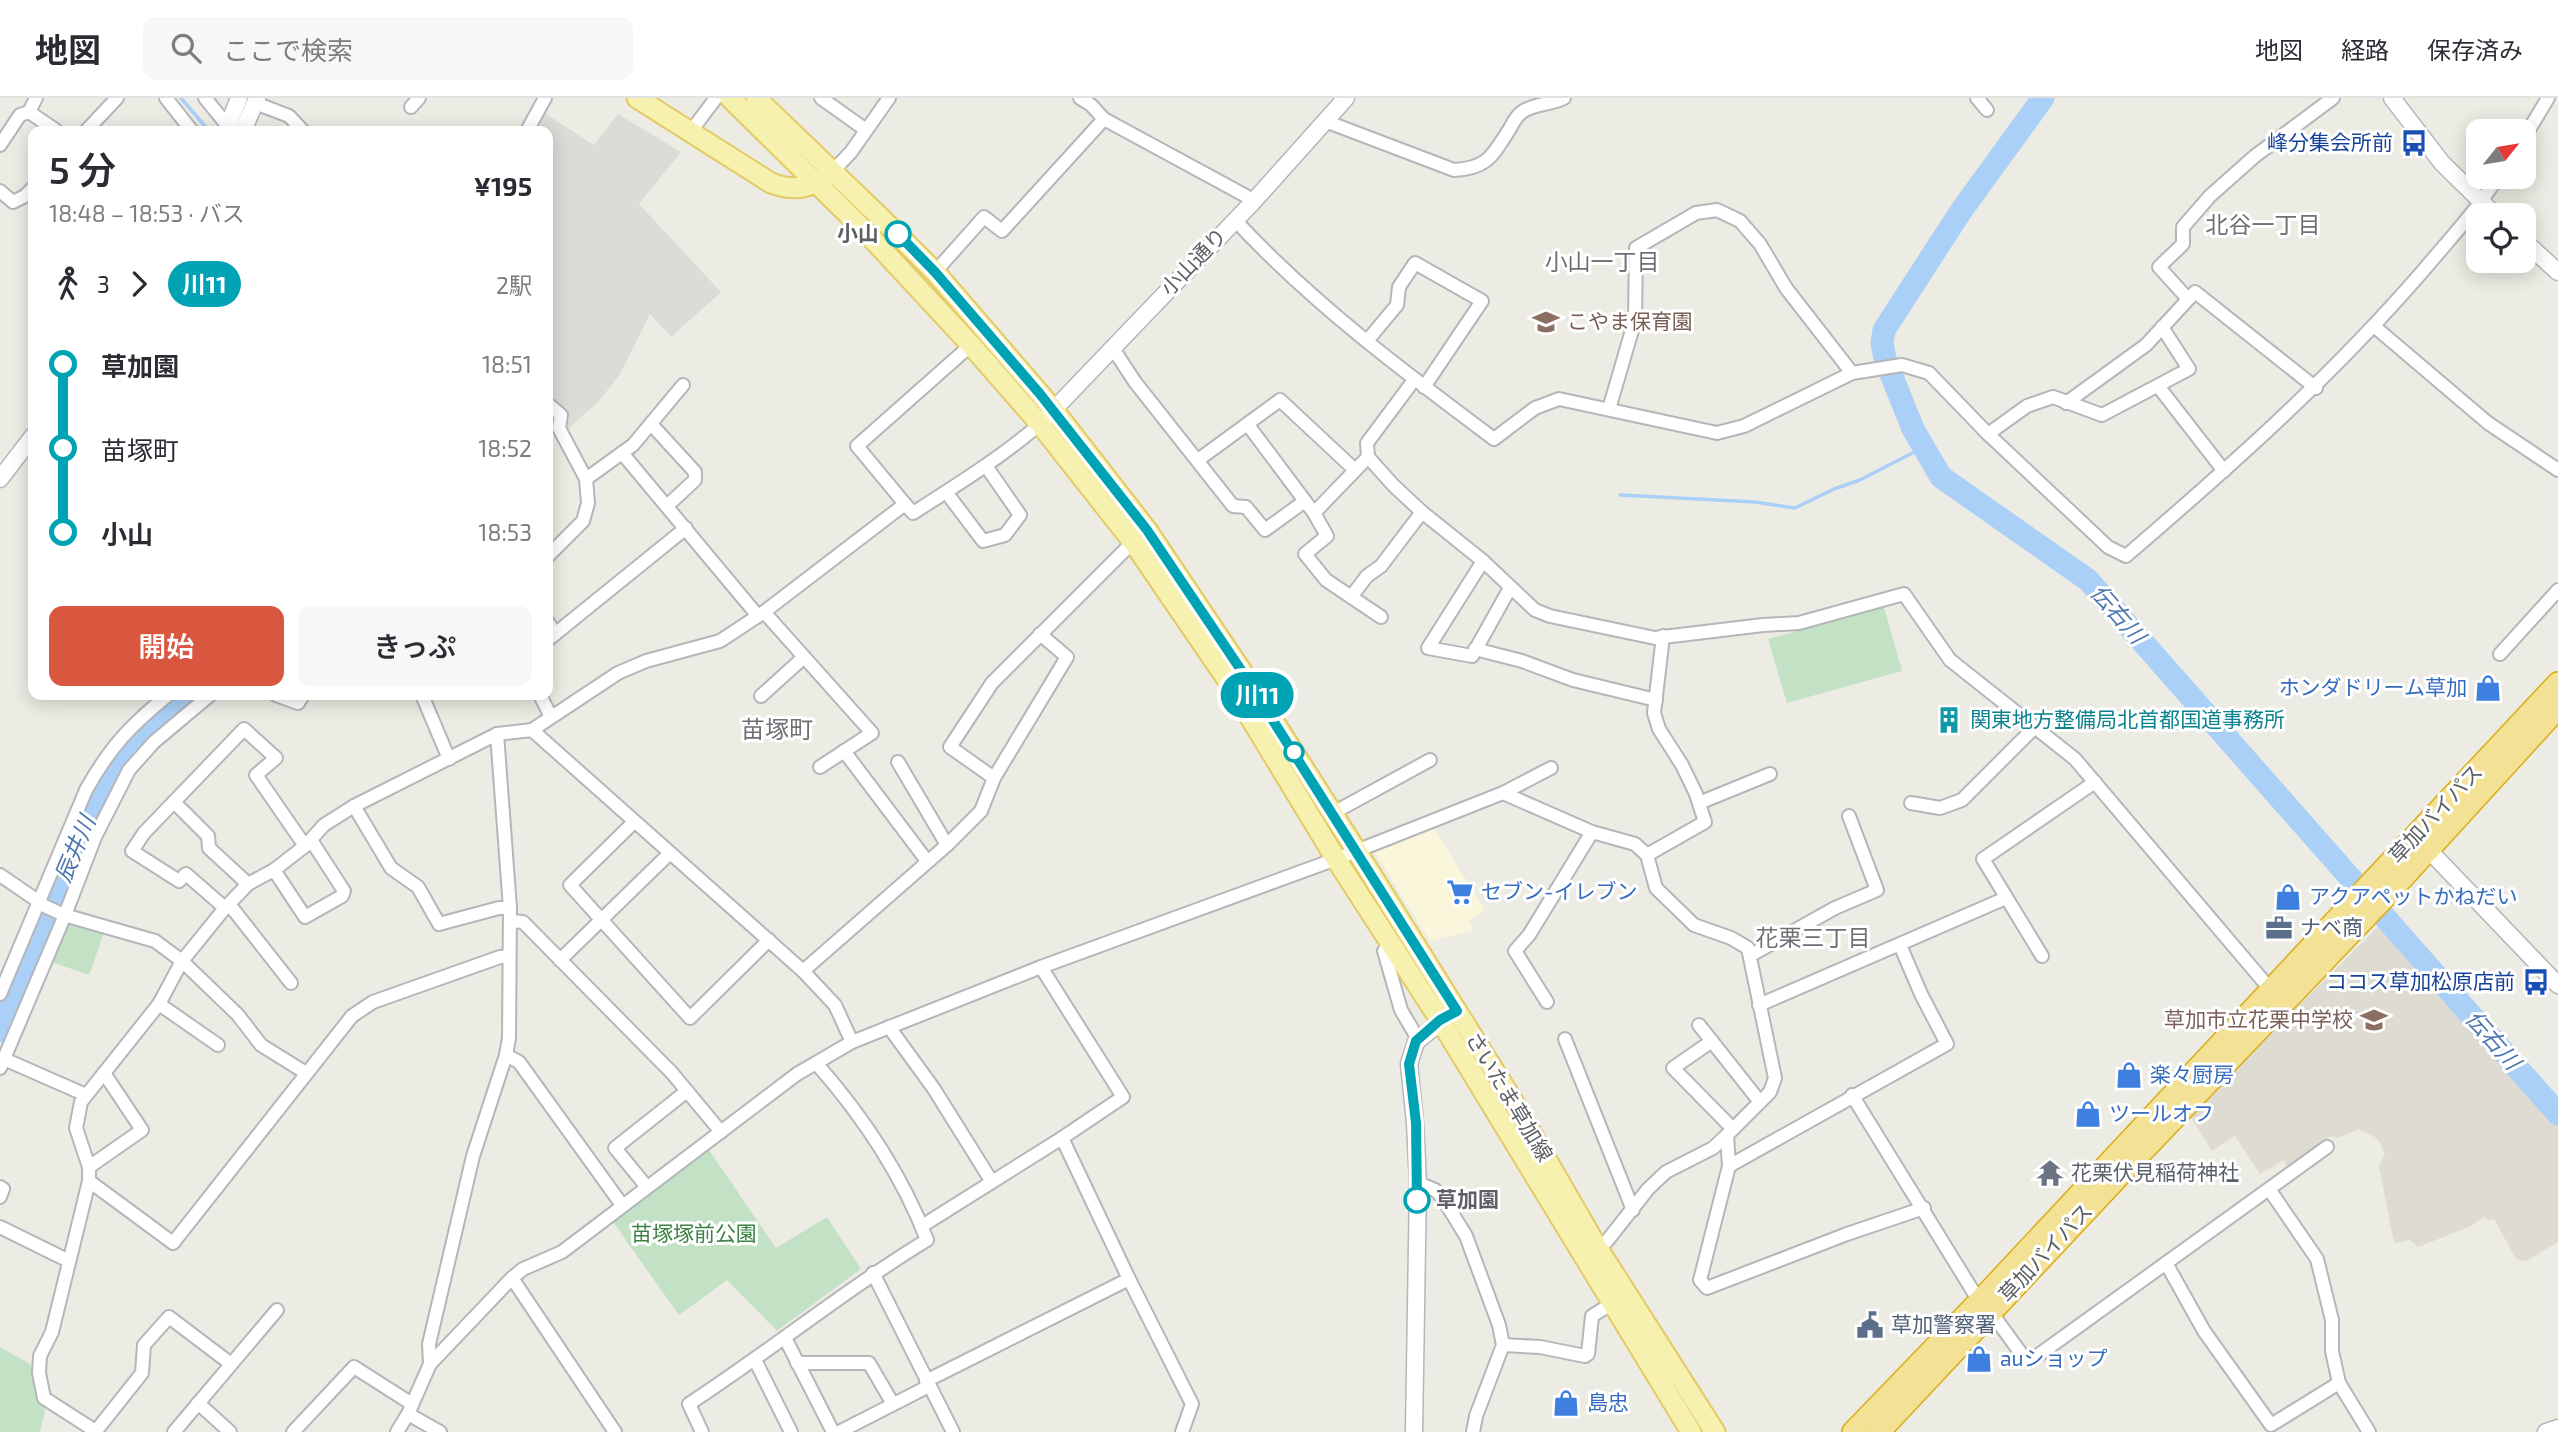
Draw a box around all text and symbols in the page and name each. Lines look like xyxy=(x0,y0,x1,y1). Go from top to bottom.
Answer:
search box xyxy=(143,17,633,80)
text: 地図 xyxy=(35,29,101,69)
icon: search xyxy=(167,29,205,67)
text: ここで検索 xyxy=(223,34,353,65)
text: 地図 xyxy=(2255,35,2303,64)
text: 経路 xyxy=(2341,35,2389,64)
text: 保存済み xyxy=(2427,35,2523,64)
north arrow xyxy=(2466,119,2536,189)
map controls xyxy=(2466,119,2536,273)
bus stop icon: 峰分集会所前 xyxy=(2399,128,2429,158)
place label: 峰分集会所前 xyxy=(2267,129,2393,154)
text: 5 分 xyxy=(49,146,116,192)
text: ¥195 xyxy=(474,170,532,201)
text: 18:48 – 18:53 · バス xyxy=(49,199,245,227)
button: locate xyxy=(2466,203,2536,273)
district label: 北谷一丁目 xyxy=(2206,210,2321,238)
place label: 小山 xyxy=(837,220,879,245)
marker: 小山 xyxy=(885,221,911,247)
street label: 小山通り xyxy=(1155,222,1231,300)
district label: 小山一丁目 xyxy=(1545,247,1660,275)
icon: walk xyxy=(49,265,87,303)
icon: forward xyxy=(120,265,158,303)
text: 川11 xyxy=(182,269,227,298)
text: 3 xyxy=(97,270,110,298)
text: 2駅 xyxy=(496,271,532,299)
school or university icon: こやま保育園 xyxy=(1531,307,1561,337)
place label: こやま保育園 xyxy=(1567,308,1693,333)
text: 草加園 xyxy=(101,350,179,381)
text: 18:51 xyxy=(482,350,532,378)
text: 苗塚町 xyxy=(101,434,179,465)
text: 18:52 xyxy=(478,434,532,462)
text: 小山 xyxy=(101,518,153,549)
text: 18:53 xyxy=(478,518,532,546)
water label: 伝右川 xyxy=(2086,578,2154,651)
button: 開始 xyxy=(49,606,284,686)
button: きっぷ xyxy=(298,606,532,686)
line badge: 川11 xyxy=(1217,672,1297,718)
shop icon: ホンダドリーム草加 xyxy=(2473,673,2503,703)
place label: ホンダドリーム草加 xyxy=(2279,674,2467,699)
text: 川11 xyxy=(1235,680,1279,709)
building icon: 関東地方整備局北首都国道事務所 xyxy=(1934,705,1964,735)
place label: 関東地方整備局北首都国道事務所 xyxy=(1970,706,2285,731)
district label: 苗塚町 xyxy=(741,714,813,743)
unlabelled marker xyxy=(1284,742,1304,762)
street label: 草加バイパス xyxy=(2383,759,2487,867)
water label: 辰井川 xyxy=(48,809,102,886)
supermarket icon: セブン-イレブン xyxy=(1445,877,1475,907)
place label: セブン-イレブン xyxy=(1481,878,1637,903)
shop icon: アクアペットかねだい xyxy=(2273,882,2303,912)
place label: アクアペットかねだい xyxy=(2309,883,2518,908)
office icon: ナベ商 xyxy=(2264,913,2294,943)
place label: ナベ商 xyxy=(2300,914,2363,939)
district label: 花栗三丁目 xyxy=(1756,923,1871,951)
bus stop icon: ココス草加松原店前 xyxy=(2521,967,2551,997)
place label: ココス草加松原店前 xyxy=(2326,968,2515,993)
water label: 伝右川 xyxy=(2461,1004,2529,1077)
school or university icon: 草加市立花栗中学校 xyxy=(2359,1005,2389,1035)
place label: 草加市立花栗中学校 xyxy=(2164,1006,2353,1031)
street label: さいたま草加線 xyxy=(1462,1027,1559,1165)
shop icon: 楽々厨房 xyxy=(2114,1060,2144,1090)
place label: 楽々厨房 xyxy=(2150,1061,2234,1086)
shop icon: ツールオフ xyxy=(2073,1099,2103,1129)
place label: ツールオフ xyxy=(2109,1100,2214,1125)
temple icon: 花栗伏見稲荷神社 xyxy=(2035,1158,2065,1188)
place label: 花栗伏見稲荷神社 xyxy=(2071,1159,2239,1184)
place label: 草加園 xyxy=(1436,1186,1499,1211)
marker: 草加園 xyxy=(1404,1187,1430,1213)
street label: 草加バイパス xyxy=(1993,1198,2097,1306)
park label: 苗塚塚前公園 xyxy=(631,1220,757,1245)
public building icon: 草加警察署 xyxy=(1855,1310,1885,1340)
place label: 草加警察署 xyxy=(1891,1311,1996,1336)
shop icon: auショップ xyxy=(1964,1344,1994,1374)
place label: auショップ xyxy=(2000,1345,2108,1370)
shop icon: 島忠 xyxy=(1551,1388,1581,1418)
place label: 島忠 xyxy=(1587,1389,1629,1414)

